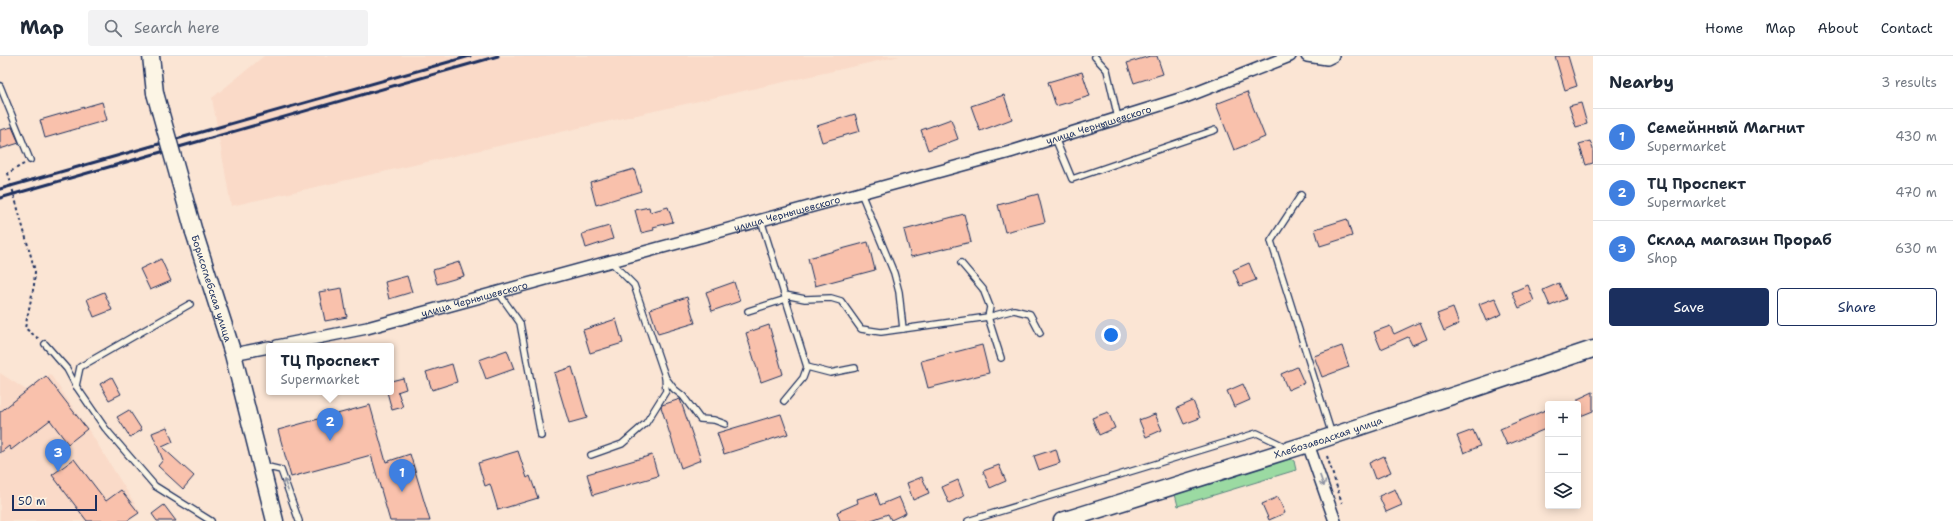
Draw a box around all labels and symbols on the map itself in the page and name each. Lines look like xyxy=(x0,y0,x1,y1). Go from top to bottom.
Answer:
street label: улица Чернышевского xyxy=(1044,102,1153,147)
street label: улица Чернышевского xyxy=(732,192,841,234)
street label: Борисоглебская улица xyxy=(189,233,235,344)
street label: улица Чернышевского xyxy=(420,278,529,319)
your location xyxy=(1101,325,1121,345)
pin: 2 xyxy=(317,408,343,441)
street label: Хлебозаводская улица xyxy=(1272,413,1385,461)
pin: 3 xyxy=(45,439,71,472)
pin: 1 xyxy=(389,459,415,492)
one-way arrow xyxy=(1318,474,1326,486)
one-way arrow xyxy=(282,479,290,491)
scale bar xyxy=(12,493,97,512)

